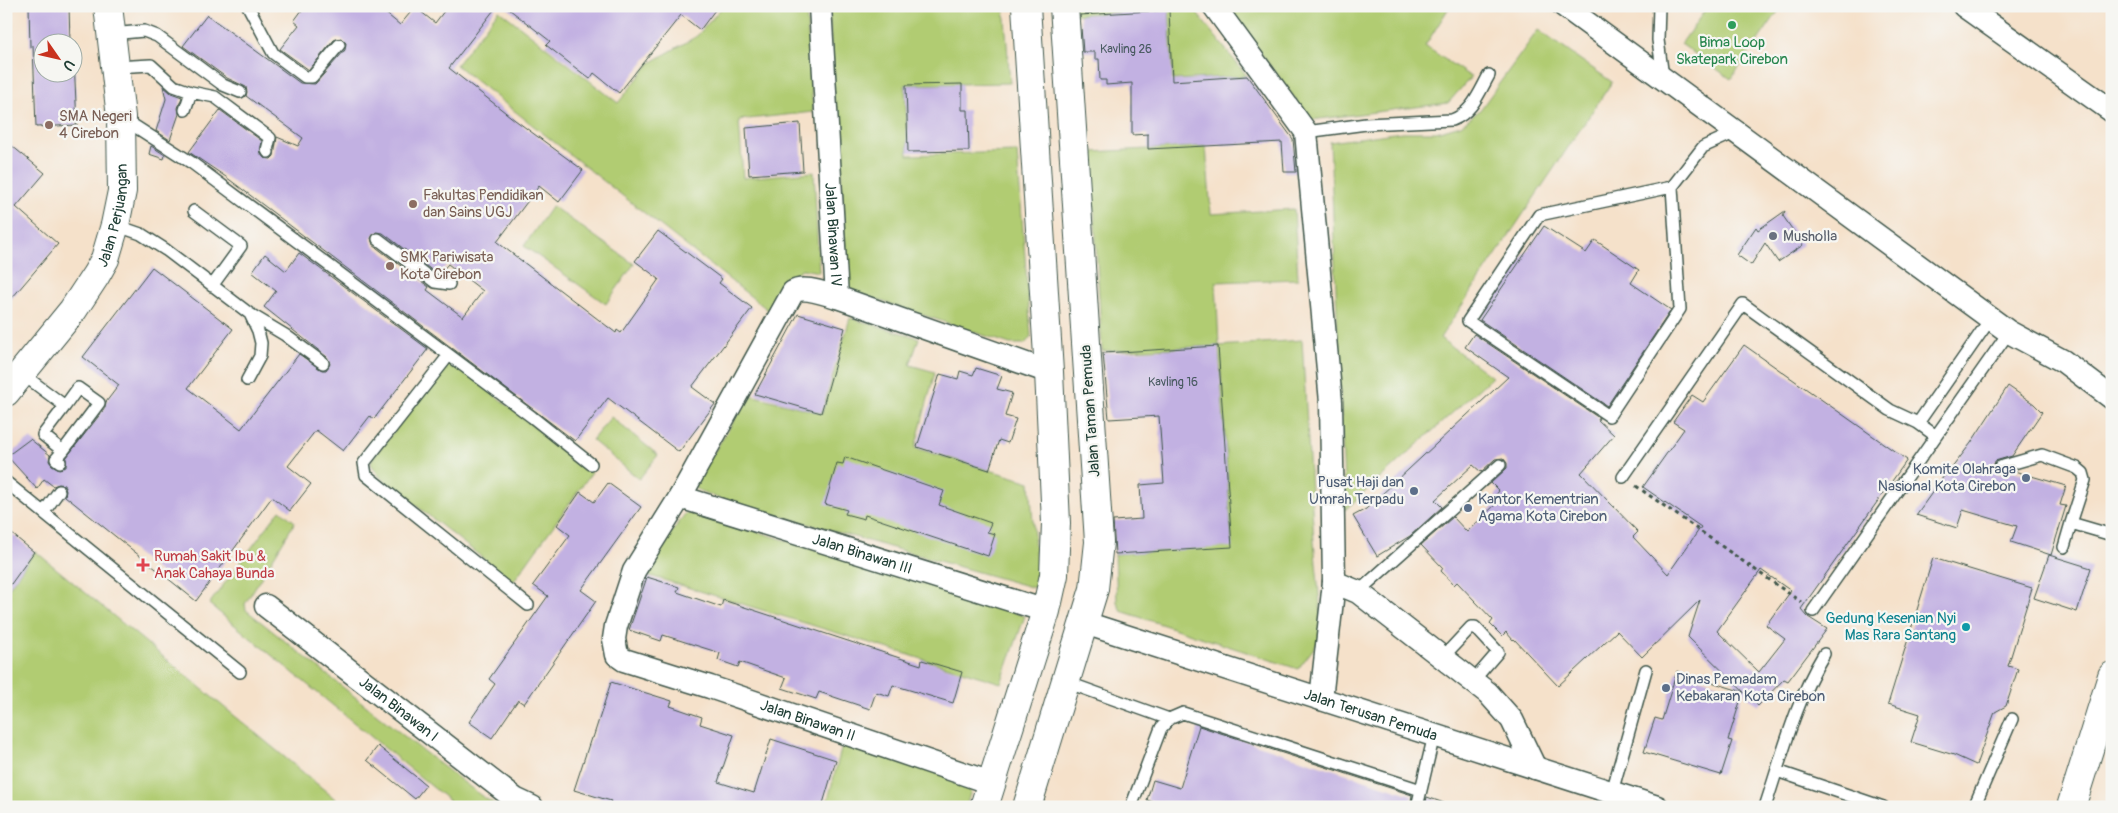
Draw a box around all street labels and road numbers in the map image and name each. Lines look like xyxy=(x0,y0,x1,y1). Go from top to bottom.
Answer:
street label: Jalan Perjuangan xyxy=(93,163,132,271)
street label: Jalan Binawan IV xyxy=(820,182,845,287)
street label: Jalan Taman Pemuda xyxy=(1076,344,1105,478)
street label: Jalan Binawan III xyxy=(810,530,915,579)
street label: Jalan Binawan I xyxy=(355,673,442,746)
street label: Jalan Terusan Pemuda xyxy=(1301,685,1440,746)
street label: Jalan Binawan II xyxy=(758,696,858,746)

